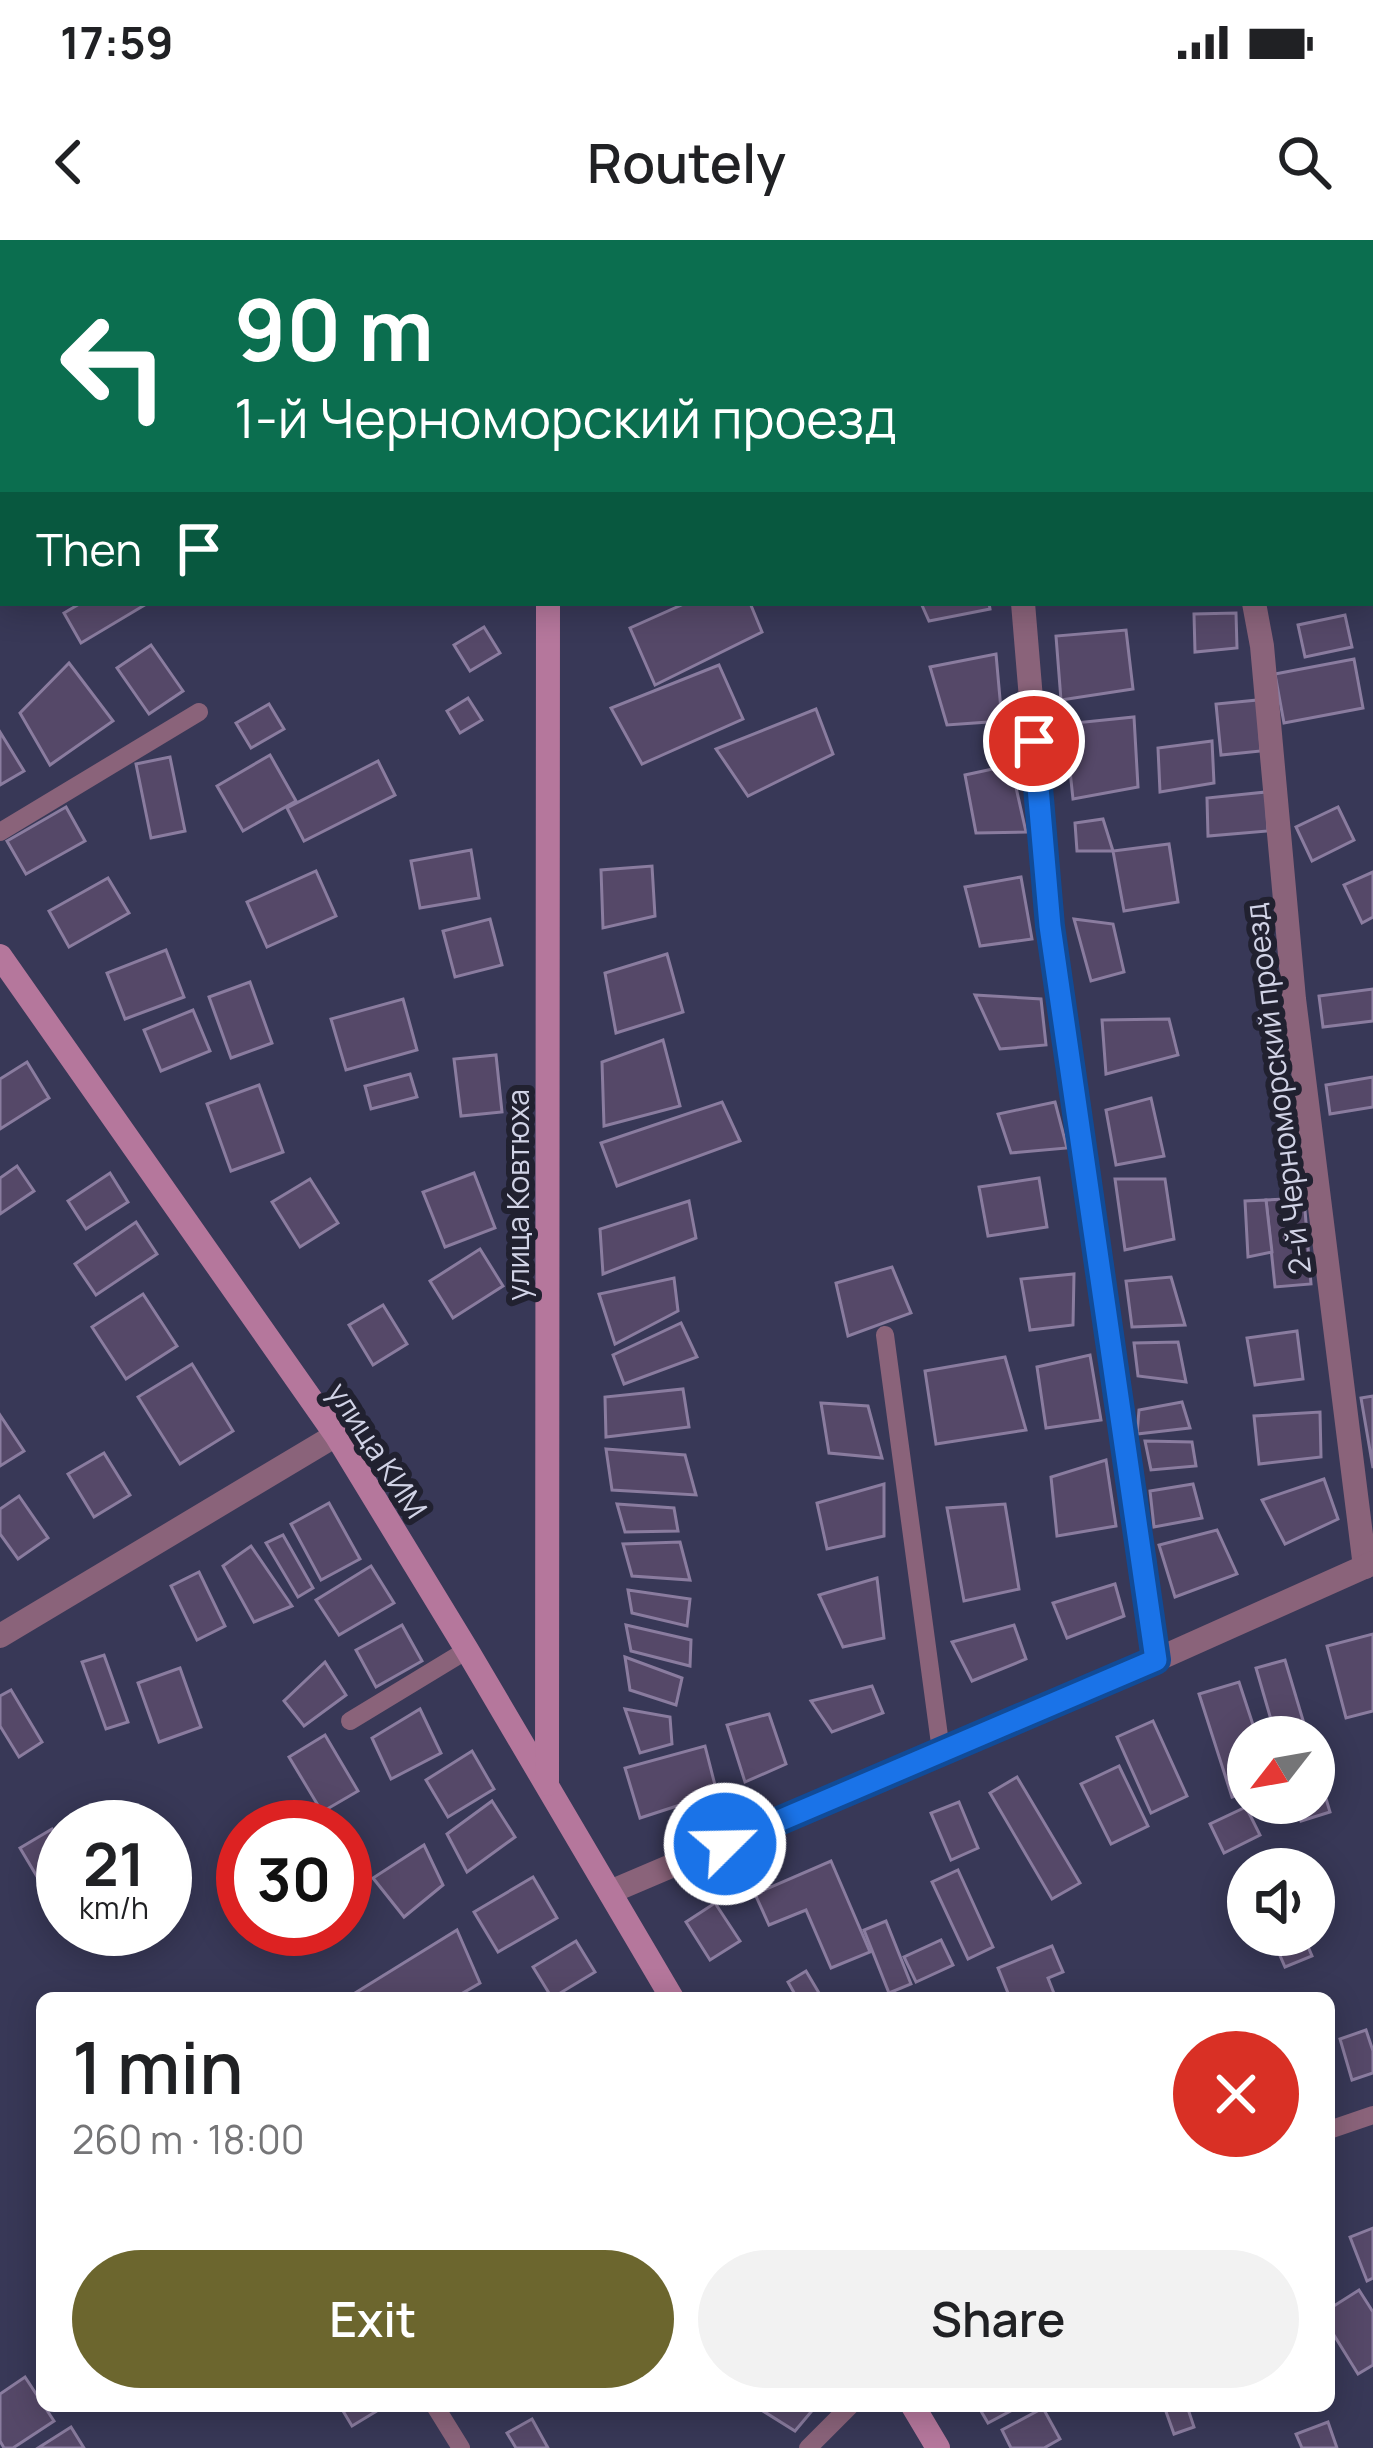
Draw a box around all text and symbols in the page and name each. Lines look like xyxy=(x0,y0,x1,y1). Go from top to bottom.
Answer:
text: 17:59 xyxy=(60,11,173,73)
text: Routely xyxy=(587,125,786,199)
icon: back xyxy=(36,129,102,195)
icon: search xyxy=(1271,129,1337,195)
text: 90 m xyxy=(234,271,434,386)
icon: left xyxy=(36,288,192,444)
text: 1-й Черноморский проезд xyxy=(234,380,897,454)
icon: arrive xyxy=(166,516,232,582)
text: Then xyxy=(36,518,142,580)
pin xyxy=(983,690,1085,792)
icon: arrive xyxy=(1001,708,1067,774)
street label: 2-й Черноморский проезд xyxy=(1234,901,1320,1277)
street label: улица Ковтюха xyxy=(497,1089,538,1301)
street label: улица КИМ xyxy=(319,1374,437,1526)
north arrow xyxy=(1227,1716,1335,1824)
map controls xyxy=(1227,1716,1335,1956)
position arrow xyxy=(662,1781,788,1907)
speed limit sign: 30 xyxy=(216,1800,372,1956)
text: 21 xyxy=(83,1822,145,1904)
button: sound xyxy=(1227,1848,1335,1956)
text: km/h xyxy=(79,1887,149,1928)
text: 1 min xyxy=(72,2017,244,2116)
button: close xyxy=(1173,2031,1299,2157)
text: 260 m · 18:00 xyxy=(72,2112,305,2166)
button: Exit xyxy=(72,2250,674,2388)
button: Share xyxy=(698,2250,1299,2388)

